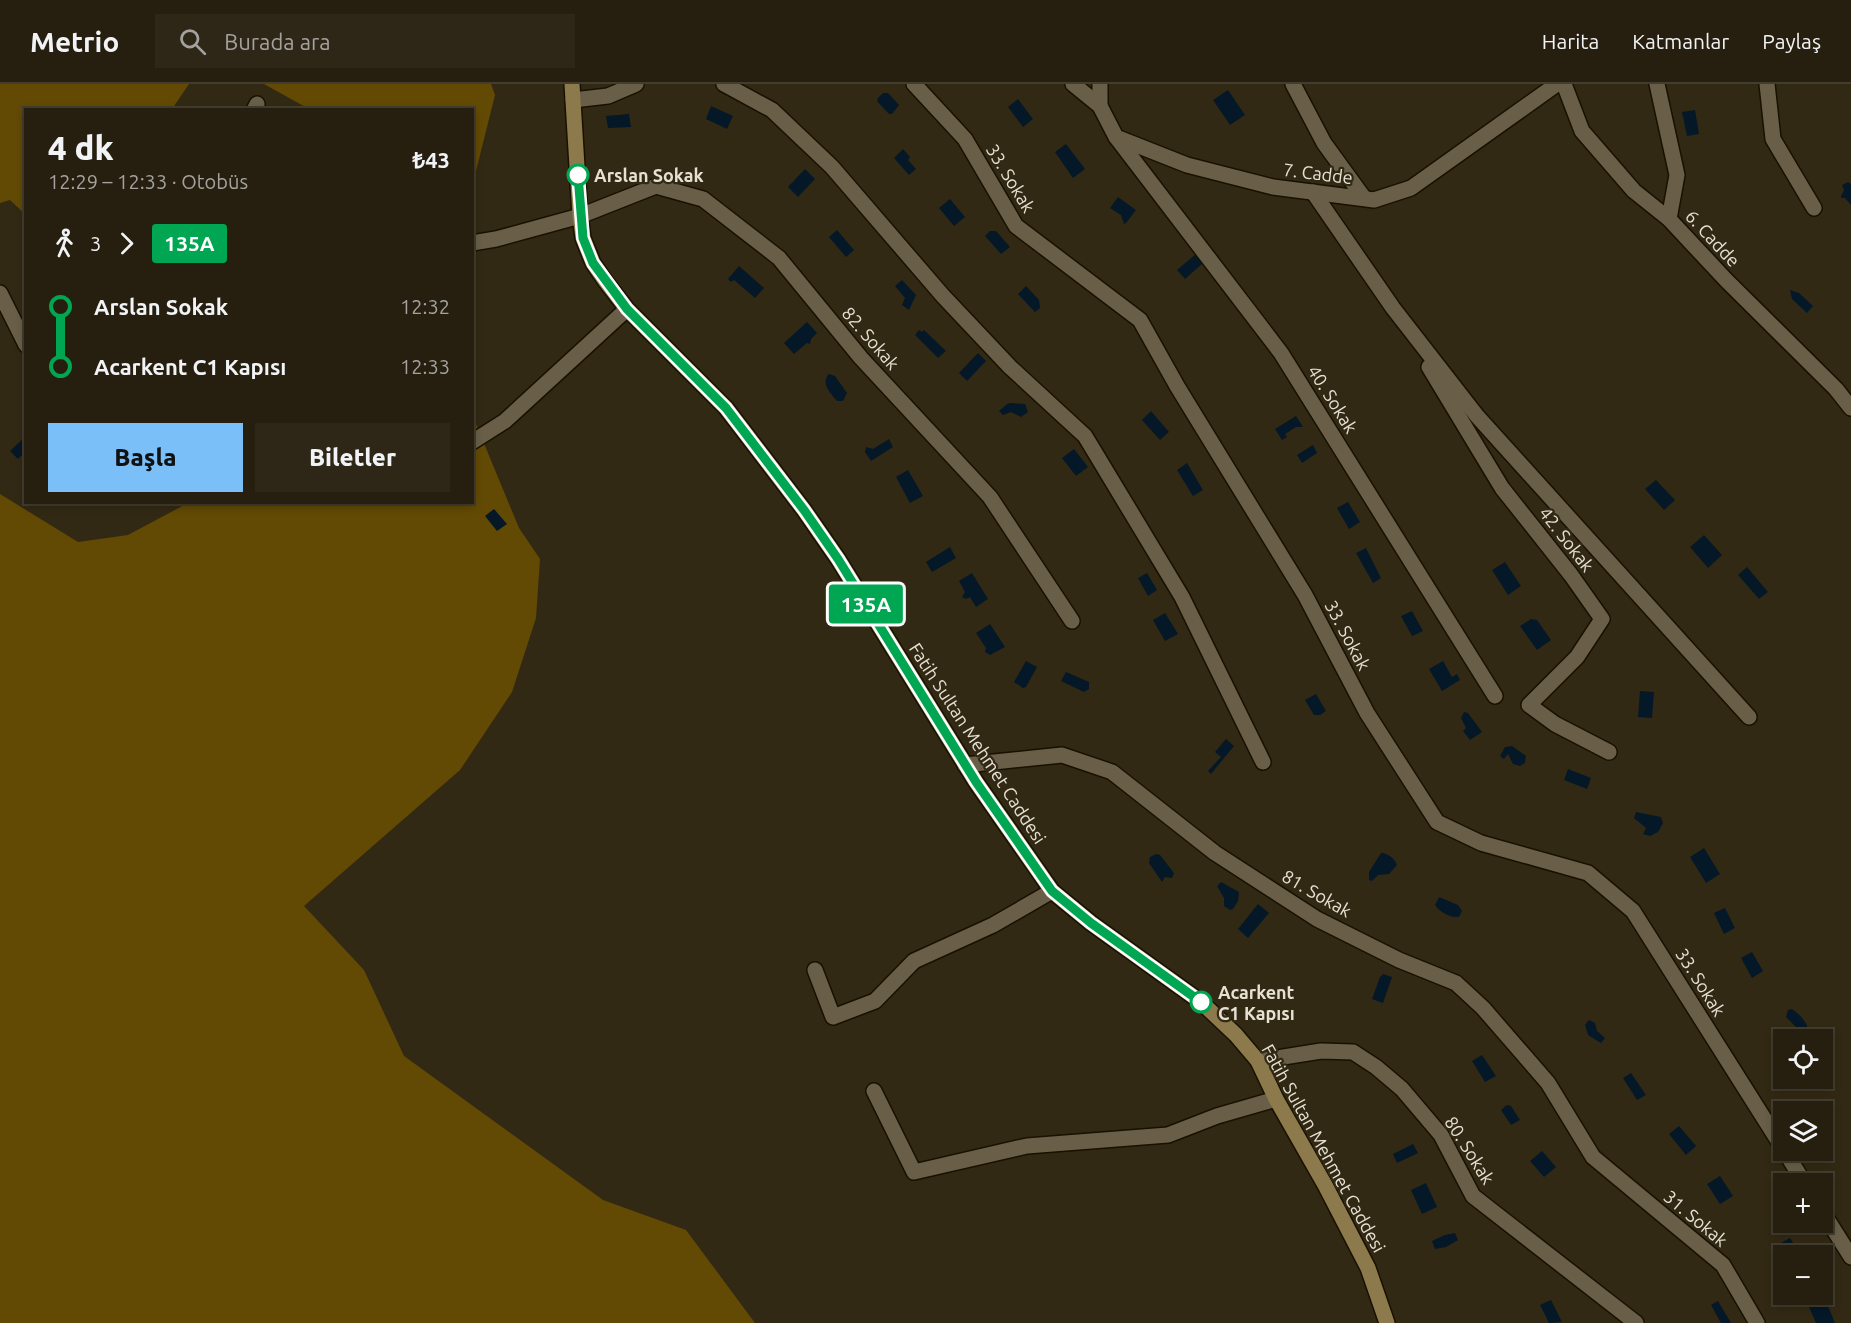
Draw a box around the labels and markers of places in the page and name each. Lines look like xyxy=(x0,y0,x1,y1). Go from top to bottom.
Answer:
marker: Arslan Sokak xyxy=(567,164,589,186)
place label: Arslan Sokak xyxy=(594,165,704,185)
place label: Acarkent C1 Kapısı xyxy=(1218,982,1295,1023)
marker: Acarkent C1 Kapısı xyxy=(1190,991,1212,1013)

